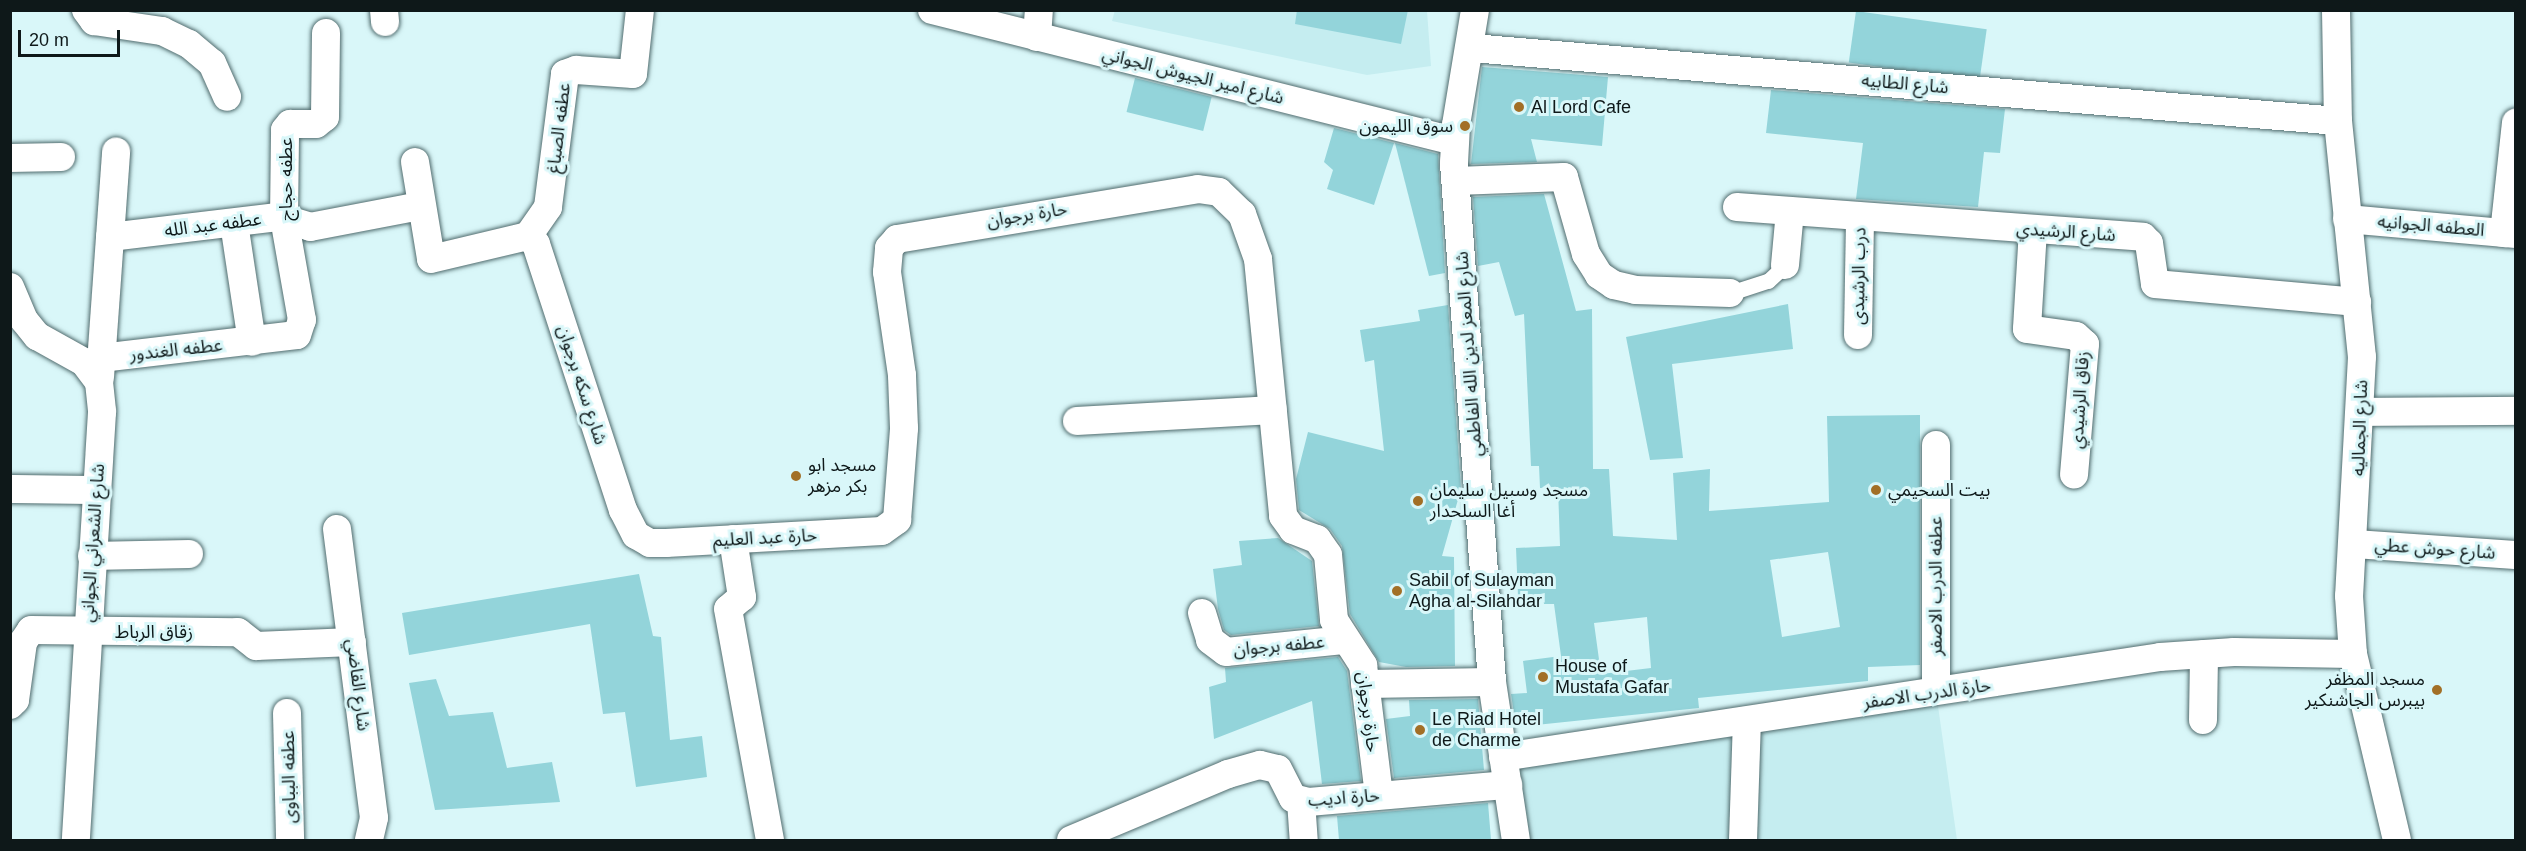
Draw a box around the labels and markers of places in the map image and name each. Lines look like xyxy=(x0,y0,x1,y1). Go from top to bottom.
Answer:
place label: Al Lord Cafe xyxy=(1531,96,1631,118)
marker: Al Lord Cafe xyxy=(1512,100,1526,114)
place label: سوق الليمون xyxy=(1359,115,1453,137)
marker: سوق الليمون xyxy=(1458,119,1472,133)
place label: مسجد ابو بكر مزهر xyxy=(808,455,876,498)
marker: مسجد ابو بكر مزهر xyxy=(789,469,803,483)
place label: بيت السحيمي xyxy=(1888,479,1990,501)
place label: مسجد وسبيل سليمان أغا السلحدار xyxy=(1430,480,1588,522)
marker: بيت السحيمي xyxy=(1869,483,1883,497)
marker: مسجد وسبيل سليمان أغا السلحدار xyxy=(1411,494,1425,508)
place label: Sabil of Sulayman Agha al-Silahdar xyxy=(1409,570,1554,612)
marker: Sabil of Sulayman Agha al-Silahdar xyxy=(1390,584,1404,598)
place label: House of Mustafa Gafar xyxy=(1555,656,1669,698)
place label: مسجد المظفر بيبرس الجاشنكير xyxy=(2305,669,2425,712)
marker: House of Mustafa Gafar xyxy=(1536,670,1550,684)
marker: مسجد المظفر بيبرس الجاشنكير xyxy=(2430,683,2444,697)
place label: Le Riad Hotel de Charme xyxy=(1432,709,1541,752)
marker: Le Riad Hotel de Charme xyxy=(1413,723,1427,737)

